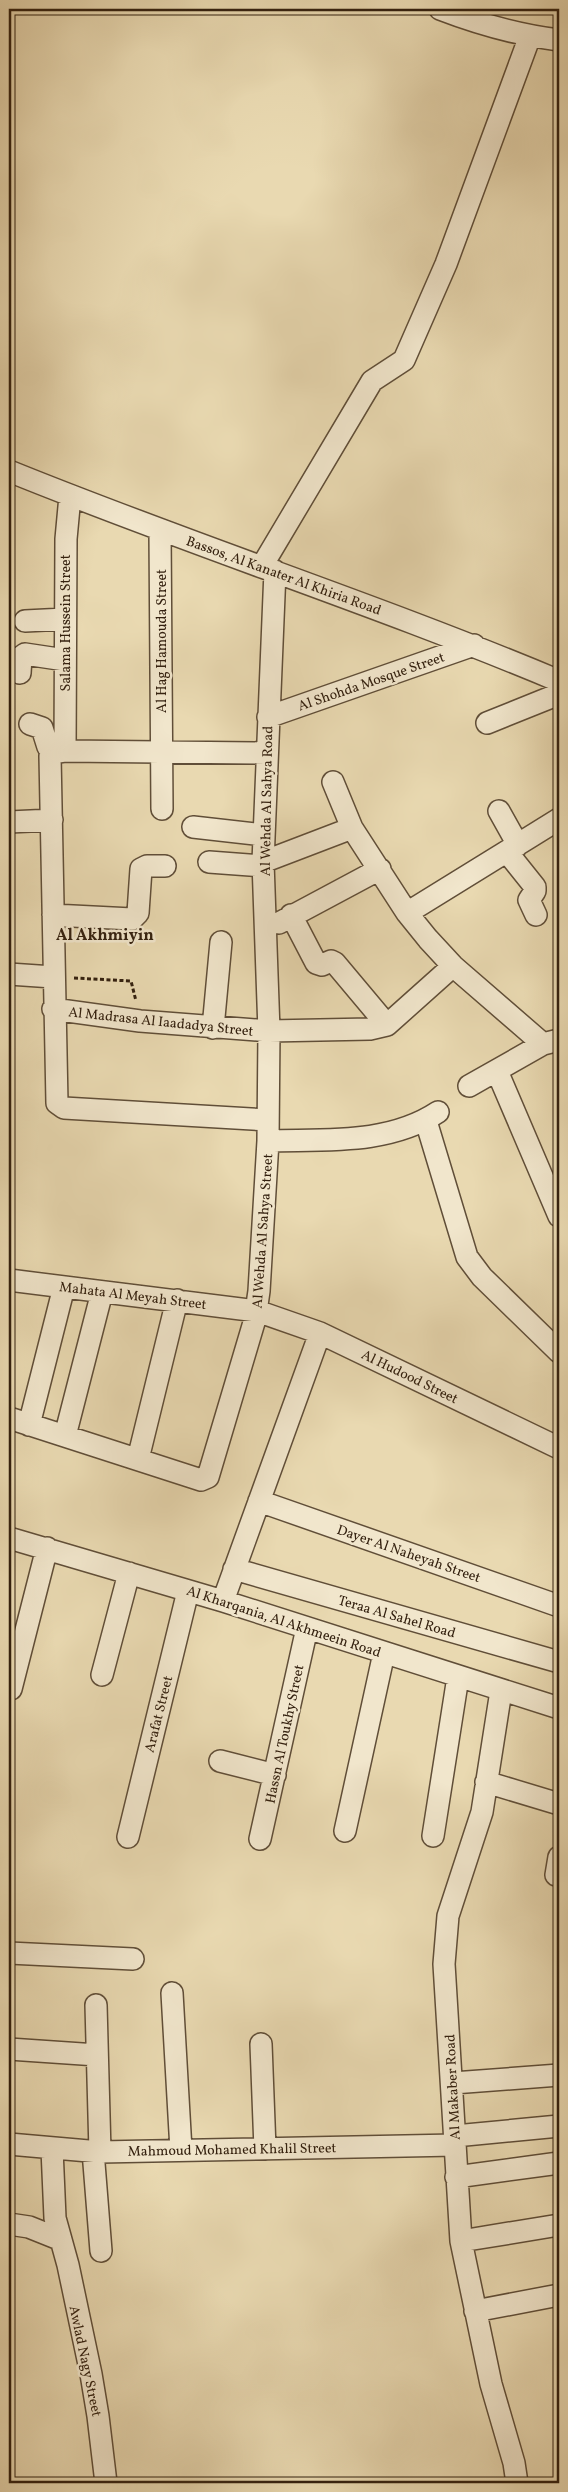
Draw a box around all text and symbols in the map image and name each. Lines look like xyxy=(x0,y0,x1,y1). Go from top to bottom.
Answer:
street label: Bassos, Al Kanater Al Khiria Road xyxy=(183,532,384,621)
street label: Salama Hussein Street xyxy=(57,554,76,692)
street label: Al Hag Hamouda Street xyxy=(153,569,172,713)
street label: Al Shohda Mosque Street xyxy=(296,648,448,716)
street label: Al Wehda Al Sahya Road xyxy=(257,726,278,876)
district label: Al Akhmiyin xyxy=(56,925,154,947)
street label: Al Madrasa Al Iaadadya Street xyxy=(67,1003,254,1042)
street label: Al Wehda Al Sahya Street xyxy=(249,1153,278,1309)
street label: Mahata Al Meyah Street xyxy=(58,1278,208,1315)
street label: Al Hudood Street xyxy=(358,1346,461,1409)
street label: Dayer Al Naheyah Street xyxy=(334,1521,483,1588)
street label: Al Kharqania, Al Akhmeein Road xyxy=(184,1582,383,1663)
street label: Teraa Al Sahel Road xyxy=(336,1592,458,1643)
street label: Hassn Al Toukhy Street xyxy=(261,1663,310,1806)
street label: Arafat Street xyxy=(141,1674,178,1755)
street label: Al Makaber Road xyxy=(441,2033,466,2140)
street label: Mahmoud Mohamed Khalil Street xyxy=(127,2139,337,2162)
street label: Awlad Nagy Street xyxy=(64,2304,106,2419)

